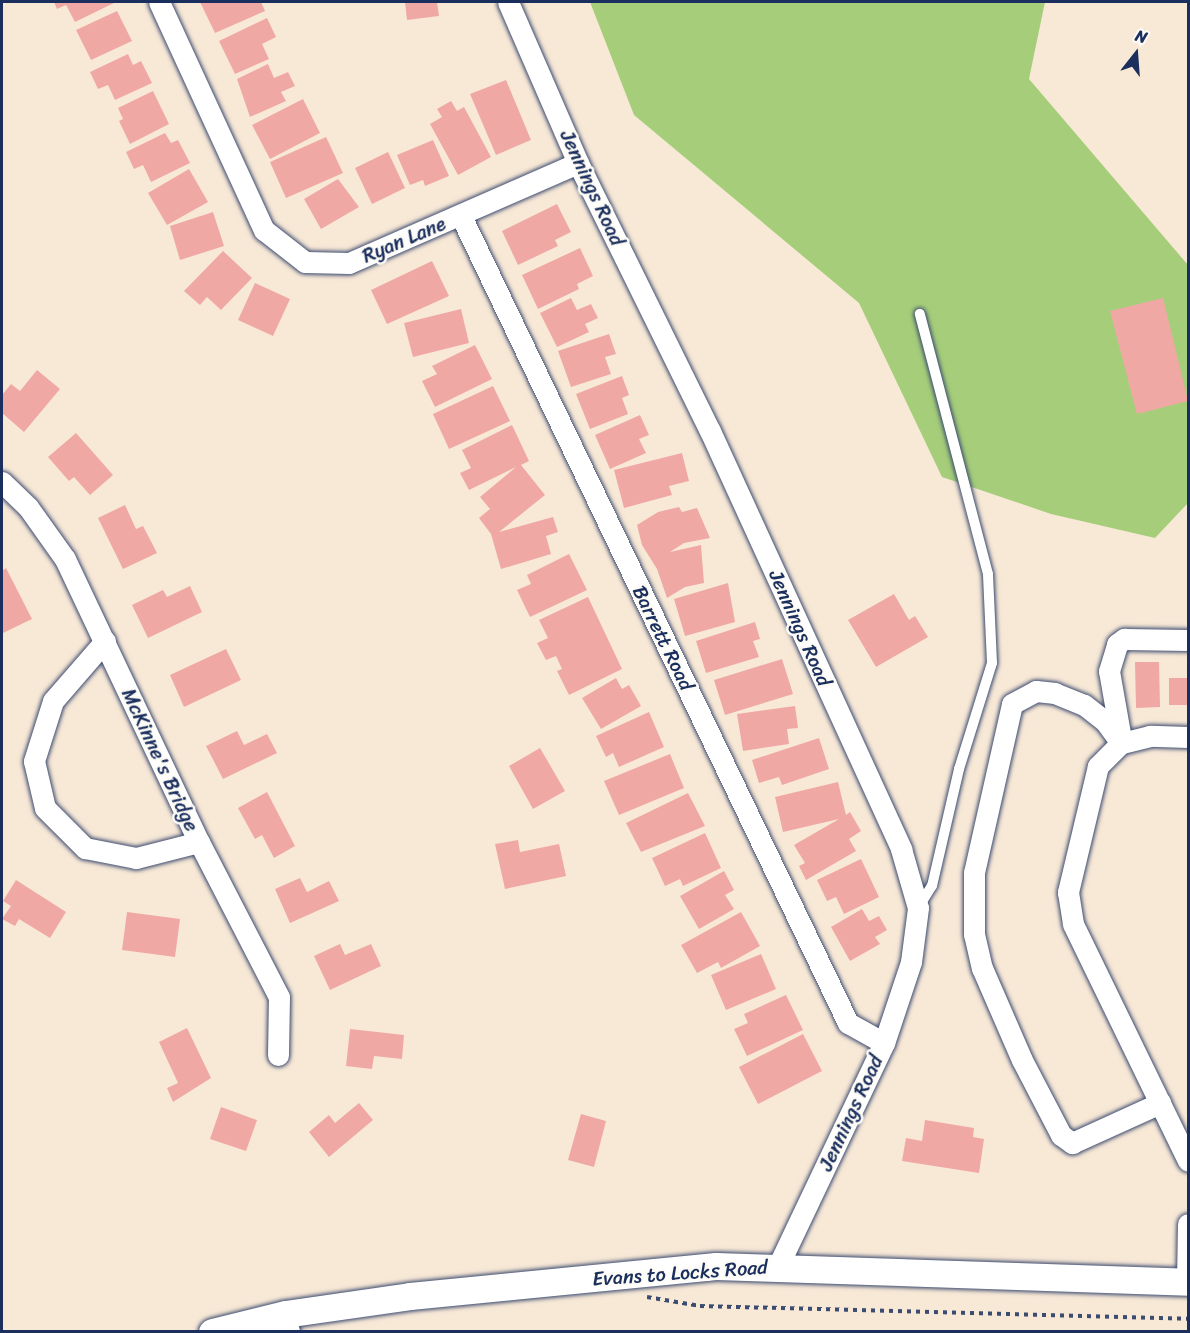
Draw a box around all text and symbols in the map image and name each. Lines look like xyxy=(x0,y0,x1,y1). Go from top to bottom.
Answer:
text: N xyxy=(1132,21,1151,52)
north arrow xyxy=(1106,24,1166,84)
street label: Jennings Road xyxy=(555,126,629,250)
street label: Ryan Lane xyxy=(358,212,450,268)
street label: Jennings Road xyxy=(764,566,836,690)
street label: Barrett Road xyxy=(627,582,699,694)
street label: McKinne's Bridge xyxy=(116,685,204,835)
street label: Jennings Road xyxy=(814,1051,888,1175)
street label: Evans to Locks Road xyxy=(592,1255,768,1291)

